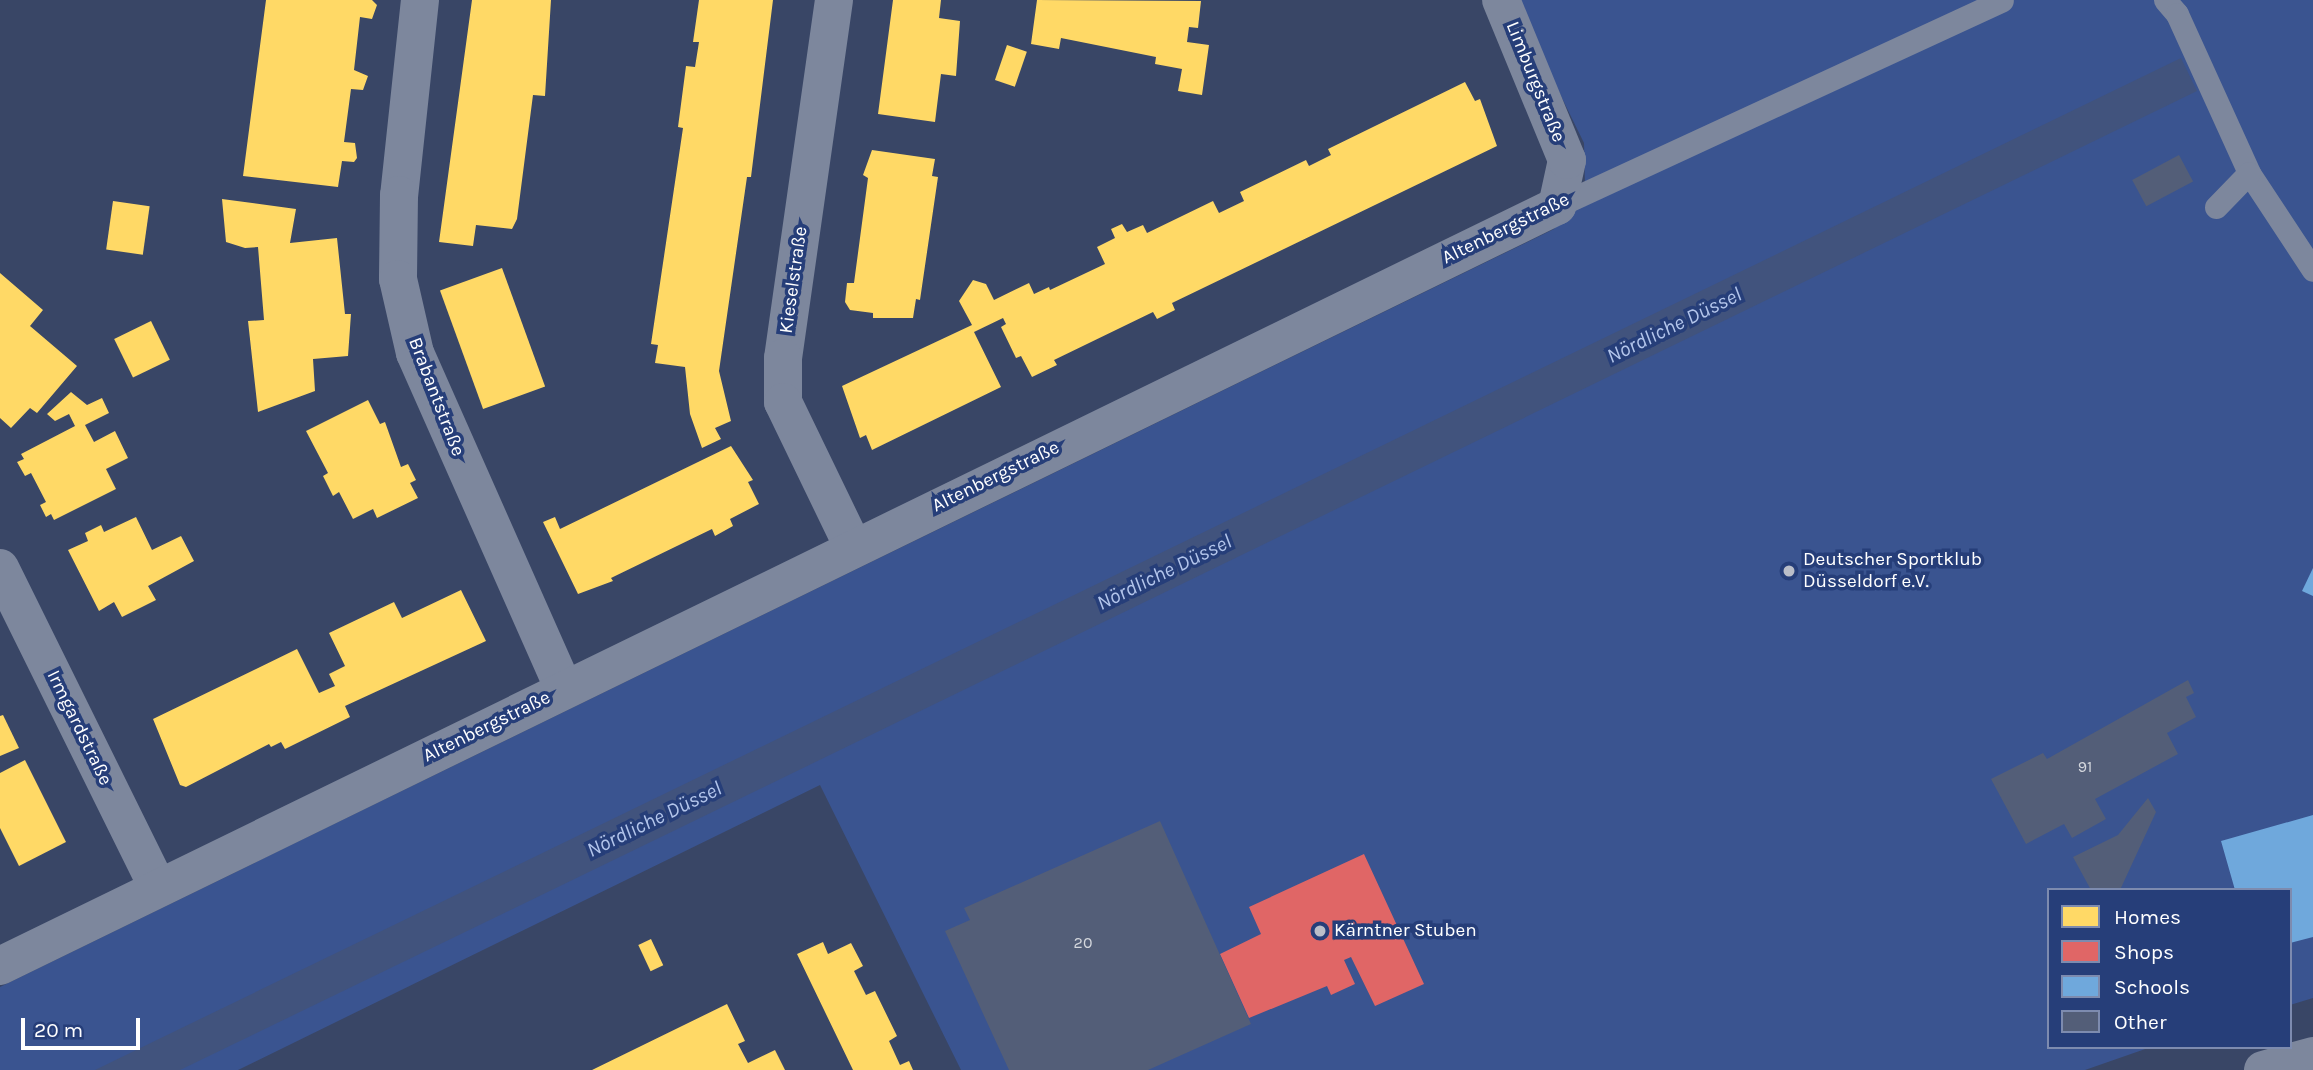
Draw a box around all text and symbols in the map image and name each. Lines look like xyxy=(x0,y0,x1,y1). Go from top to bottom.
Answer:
street label: Limburgstraße xyxy=(1500,18,1570,146)
street label: Altenbergstraße xyxy=(1439,188,1573,270)
street label: Kieselstraße xyxy=(775,225,813,335)
water label: Nördliche Düssel xyxy=(1603,281,1745,369)
street label: Brabantstraße xyxy=(403,334,469,460)
street label: Altenbergstraße xyxy=(929,436,1063,518)
water label: Nördliche Düssel xyxy=(1093,528,1235,616)
place label: Deutscher Sportklub Düsseldorf e.V. xyxy=(1803,549,1982,593)
marker: Deutscher Sportklub Düsseldorf e.V. xyxy=(1781,563,1797,579)
street label: Irmgardstraße xyxy=(41,667,117,789)
street label: Altenbergstraße xyxy=(420,686,554,768)
house number: 91 xyxy=(2078,757,2092,777)
water label: Nördliche Düssel xyxy=(583,775,725,863)
legend xyxy=(2047,888,2292,1049)
text: Homes xyxy=(2114,905,2181,929)
place label: Kärntner Stuben xyxy=(1334,920,1477,942)
marker: Kärntner Stuben xyxy=(1312,923,1328,939)
house number: 20 xyxy=(1074,933,1092,953)
text: Shops xyxy=(2114,940,2174,964)
text: Schools xyxy=(2114,975,2190,999)
scale bar xyxy=(24,1004,144,1048)
text: Other xyxy=(2114,1010,2167,1034)
text: 20 m xyxy=(34,1018,83,1042)

